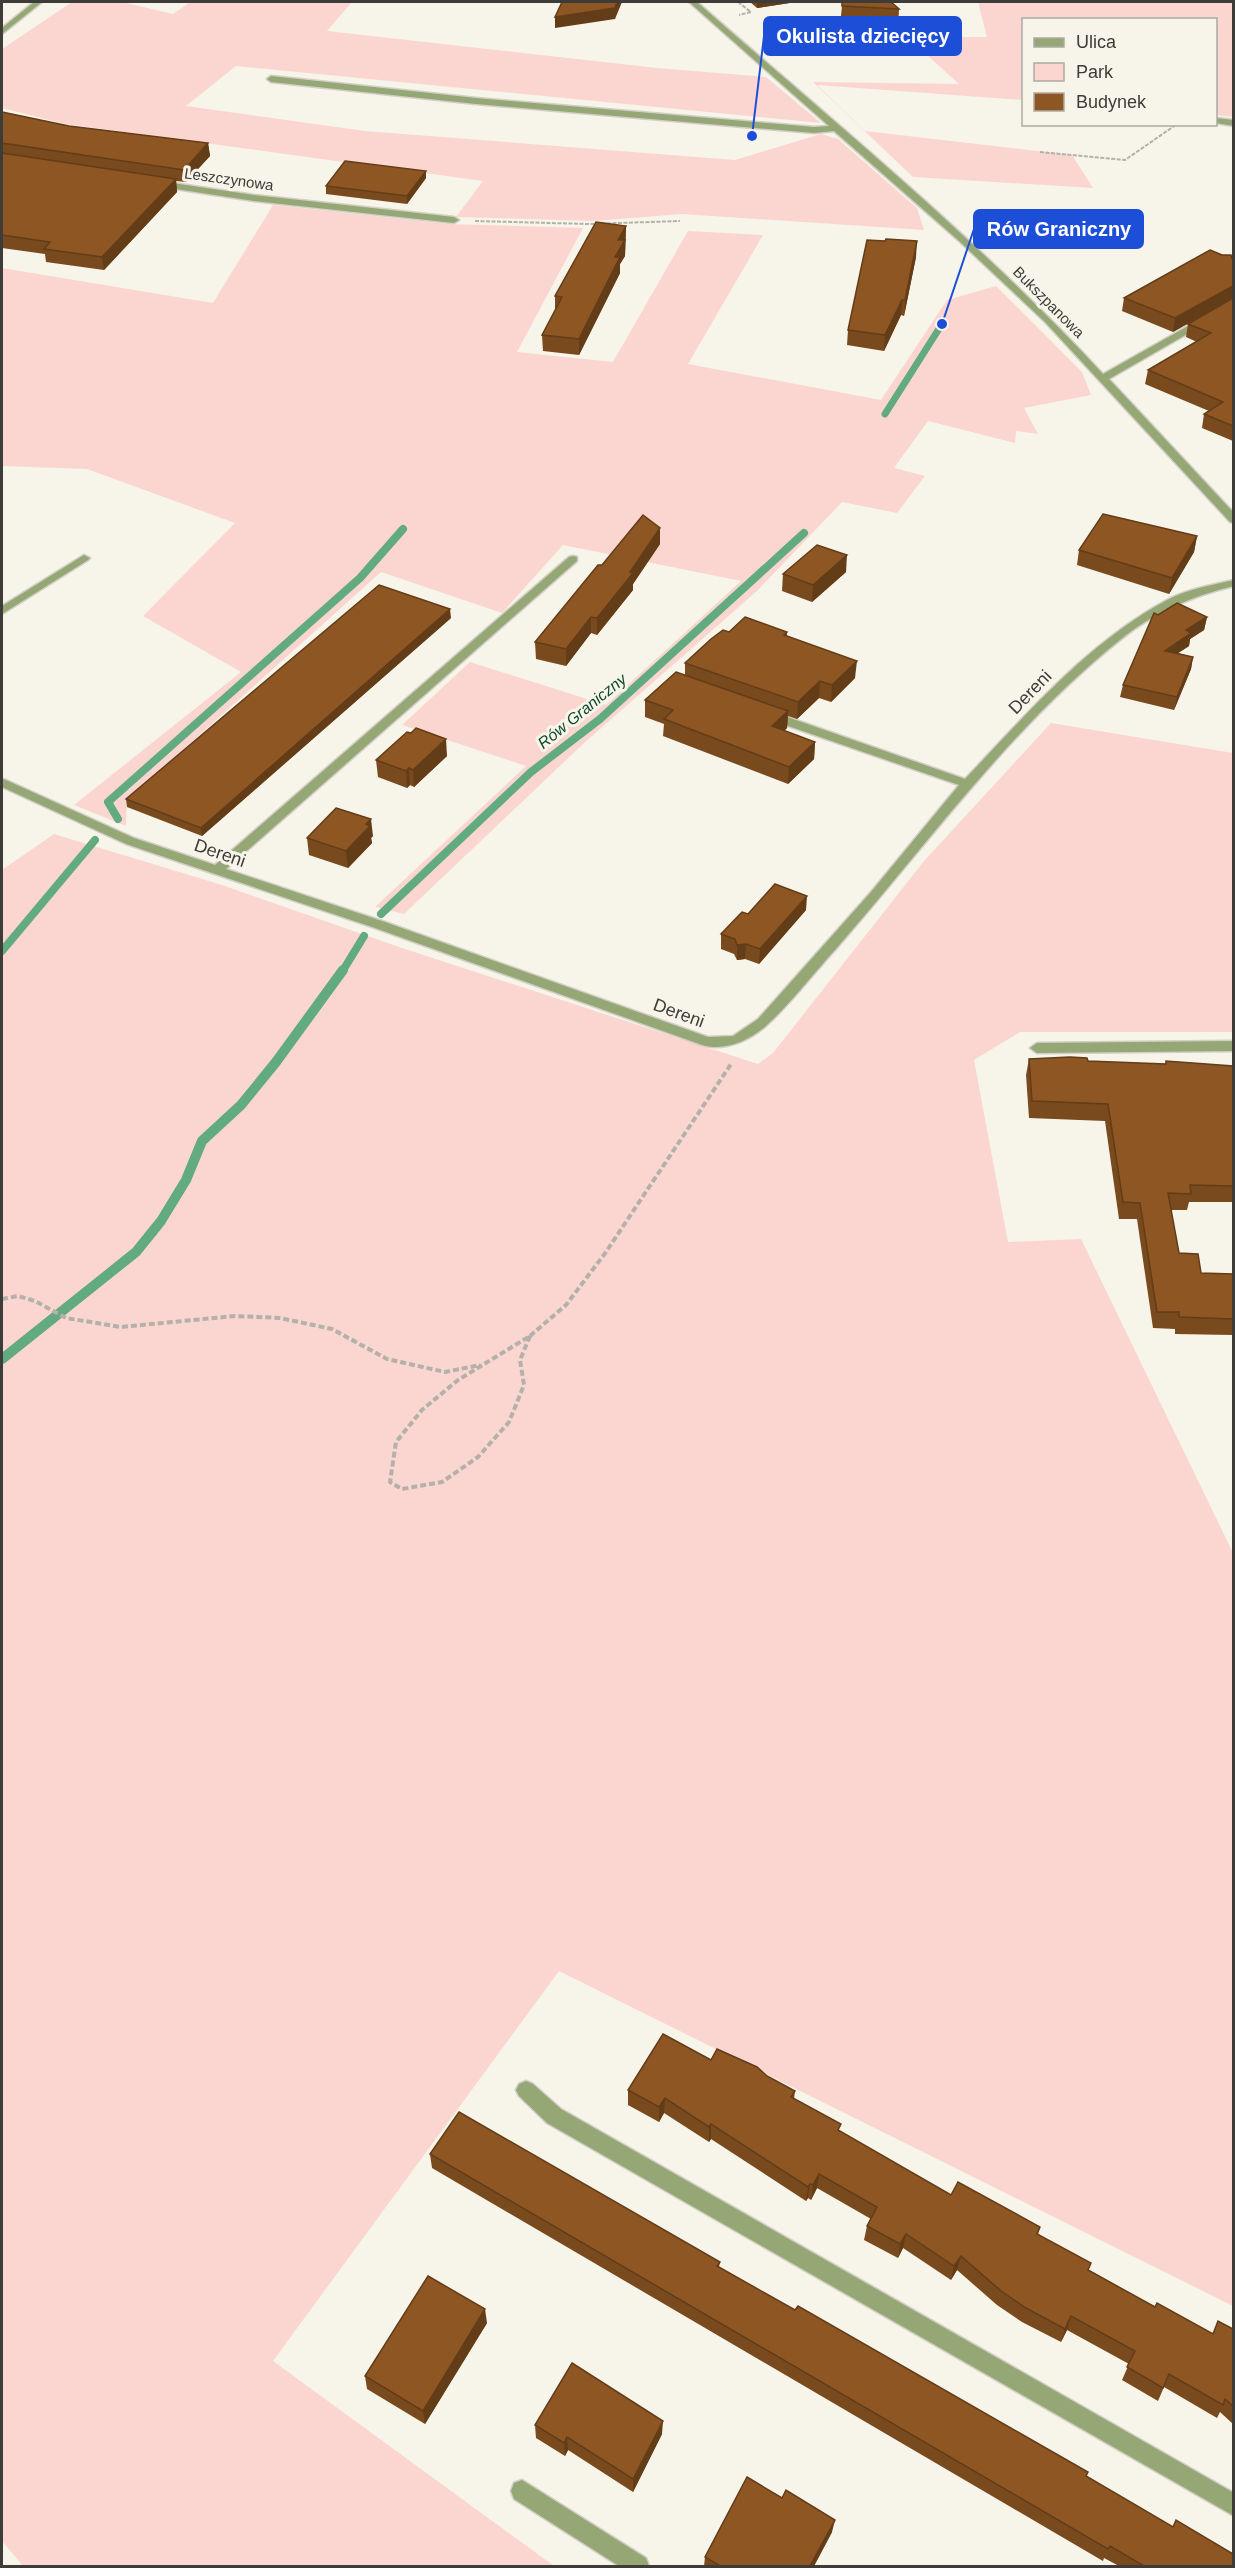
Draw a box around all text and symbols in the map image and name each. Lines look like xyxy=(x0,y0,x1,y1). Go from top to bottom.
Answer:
callout: Okulista dziecięcy xyxy=(764,17,961,55)
legend xyxy=(1022,18,1217,126)
text: Okulista dziecięcy xyxy=(776,25,951,47)
text: Ulica xyxy=(1076,32,1117,52)
text: Park xyxy=(1076,62,1114,82)
text: Budynek xyxy=(1076,92,1147,112)
street label: Leszczynowa xyxy=(183,164,275,194)
callout: Rów Graniczny xyxy=(974,210,1143,248)
text: Rów Graniczny xyxy=(987,218,1132,240)
street label: Bukszpanowa xyxy=(1010,263,1088,341)
street label: Dereni xyxy=(1004,666,1056,718)
water label: Rów Graniczny xyxy=(534,670,630,752)
street label: Dereni xyxy=(192,835,248,871)
street label: Dereni xyxy=(651,995,707,1031)

